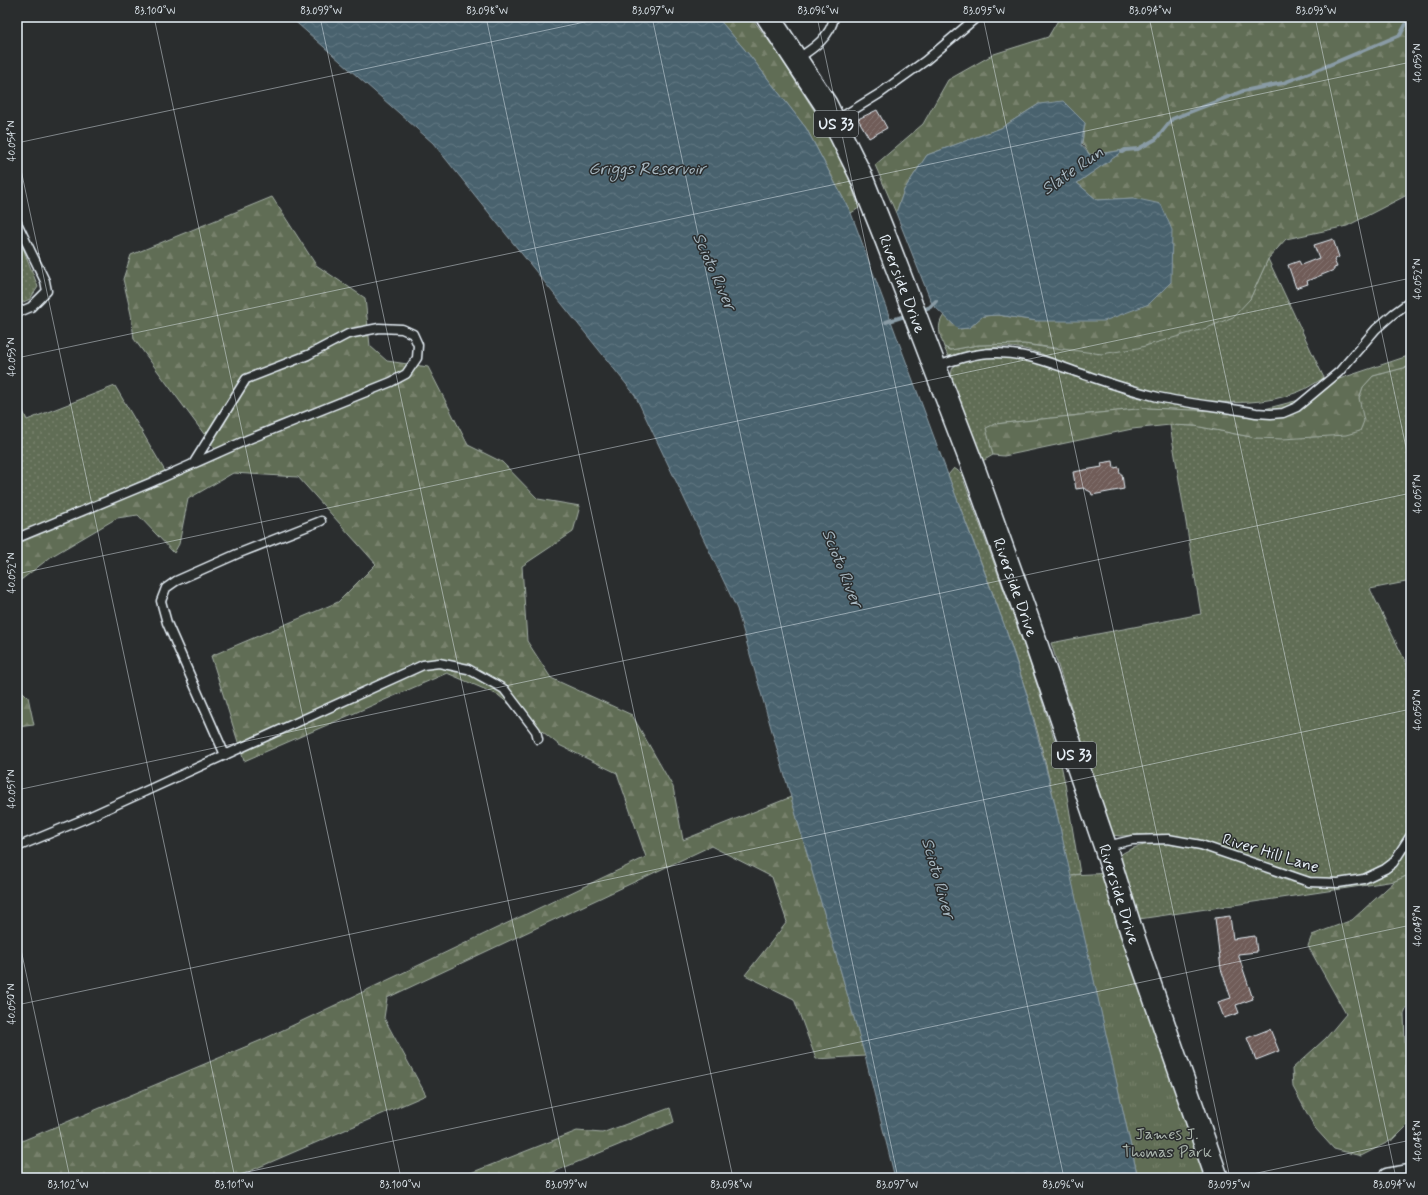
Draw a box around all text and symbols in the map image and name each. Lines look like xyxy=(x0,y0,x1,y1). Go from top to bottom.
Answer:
text: 83.100°W xyxy=(135,4,175,18)
text: 83.099°W xyxy=(300,4,342,18)
text: 83.098°W xyxy=(466,4,508,18)
text: 83.097°W xyxy=(632,4,674,18)
text: 83.096°W xyxy=(798,4,838,18)
text: 83.095°W xyxy=(963,4,1005,18)
text: 83.094°W xyxy=(1129,4,1171,18)
text: 83.093°W xyxy=(1296,4,1336,18)
text: 40.053°N xyxy=(1411,43,1425,82)
road number: US 33 xyxy=(814,111,858,137)
text: 40.054°N xyxy=(5,120,19,161)
water label: Slate Run xyxy=(1037,141,1108,200)
water label: Griggs Reservoir xyxy=(588,158,708,182)
water label: Scioto River xyxy=(687,229,742,316)
street label: Riverside Drive xyxy=(873,232,930,337)
text: 40.052°N xyxy=(1411,258,1425,299)
text: 40.053°N xyxy=(5,337,19,376)
text: 40.051°N xyxy=(1411,474,1425,513)
water label: Scioto River xyxy=(816,526,869,614)
street label: Riverside Drive xyxy=(987,535,1042,640)
text: 40.052°N xyxy=(5,552,19,593)
text: 40.050°N xyxy=(1411,689,1425,730)
road number: US 33 xyxy=(1052,742,1096,768)
text: 40.051°N xyxy=(5,769,19,808)
street label: River Hill Lane xyxy=(1220,829,1321,878)
water label: Scioto River xyxy=(916,835,961,924)
street label: Riverside Drive xyxy=(1093,842,1144,948)
text: 40.049°N xyxy=(1411,905,1425,946)
text: 40.050°N xyxy=(5,983,19,1024)
text: 40.048°N xyxy=(1411,1120,1425,1162)
park label: James J. Thomas Park xyxy=(1122,1124,1212,1163)
text: 83.102°W xyxy=(48,1178,88,1192)
text: 83.101°W xyxy=(215,1178,253,1192)
text: 83.100°W xyxy=(380,1178,420,1192)
text: 83.099°W xyxy=(545,1178,587,1192)
text: 83.098°W xyxy=(710,1178,752,1192)
text: 83.097°W xyxy=(876,1178,918,1192)
text: 83.096°W xyxy=(1043,1178,1083,1192)
text: 83.095°W xyxy=(1208,1178,1250,1192)
text: 83.094°W xyxy=(1373,1178,1415,1192)

